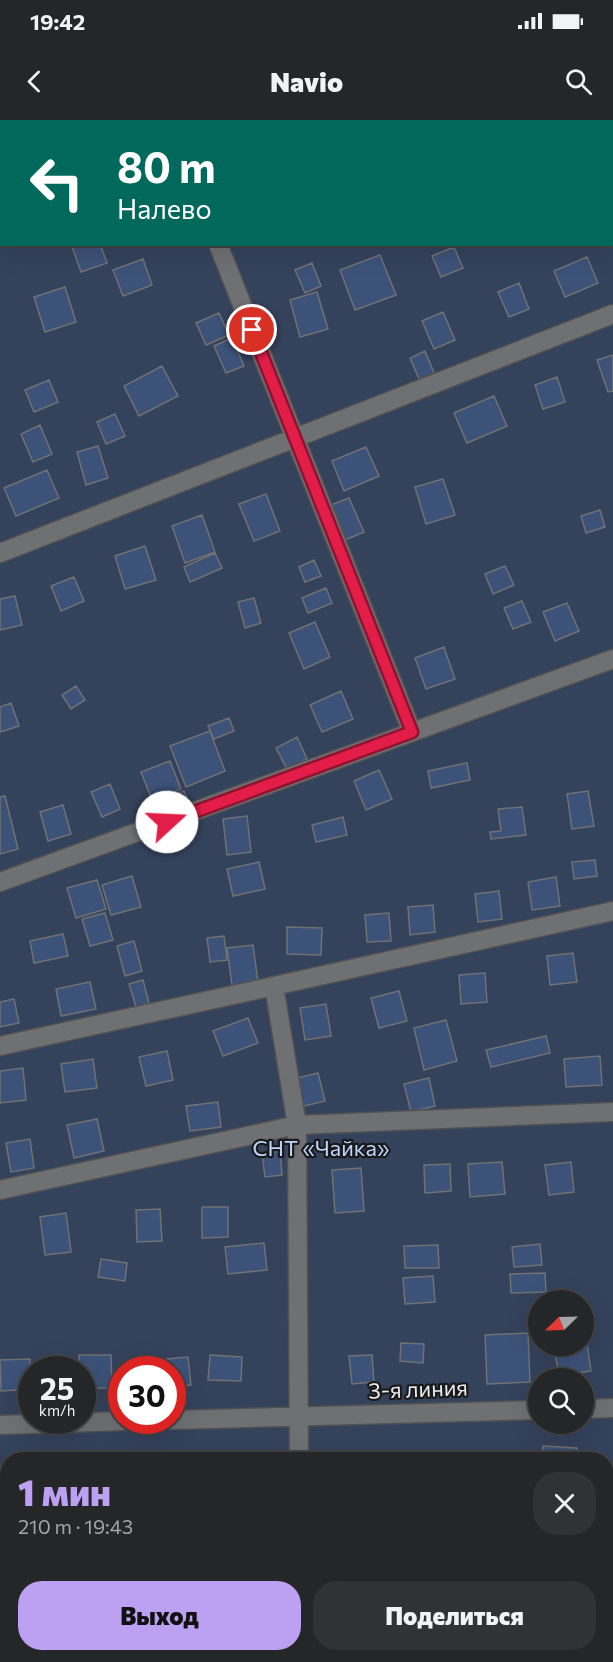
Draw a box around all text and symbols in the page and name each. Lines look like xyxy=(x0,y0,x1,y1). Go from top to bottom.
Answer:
text: 19:42 xyxy=(30,8,85,35)
icon: back xyxy=(18,65,51,98)
text: Navio xyxy=(270,65,343,98)
icon: search xyxy=(562,65,595,98)
text: 80 m xyxy=(117,140,216,192)
icon: left xyxy=(18,144,96,222)
text: Налево xyxy=(117,192,212,225)
pin xyxy=(226,304,277,355)
icon: arrive xyxy=(235,313,268,346)
position arrow xyxy=(135,790,199,854)
park label: СНТ «Чайка» xyxy=(253,1134,389,1161)
north arrow xyxy=(528,1290,594,1356)
map controls xyxy=(528,1290,594,1434)
speed limit sign: 30 xyxy=(108,1356,186,1434)
button: search xyxy=(528,1368,594,1434)
text: 25 xyxy=(40,1369,74,1406)
street label: 3-я линия xyxy=(368,1373,468,1404)
text: km/h xyxy=(39,1401,75,1419)
text: 1 мин xyxy=(18,1469,111,1513)
button: close xyxy=(533,1472,596,1535)
text: 210 m · 19:43 xyxy=(18,1514,133,1538)
button: Выход xyxy=(18,1581,301,1650)
button: Поделиться xyxy=(313,1581,596,1650)

